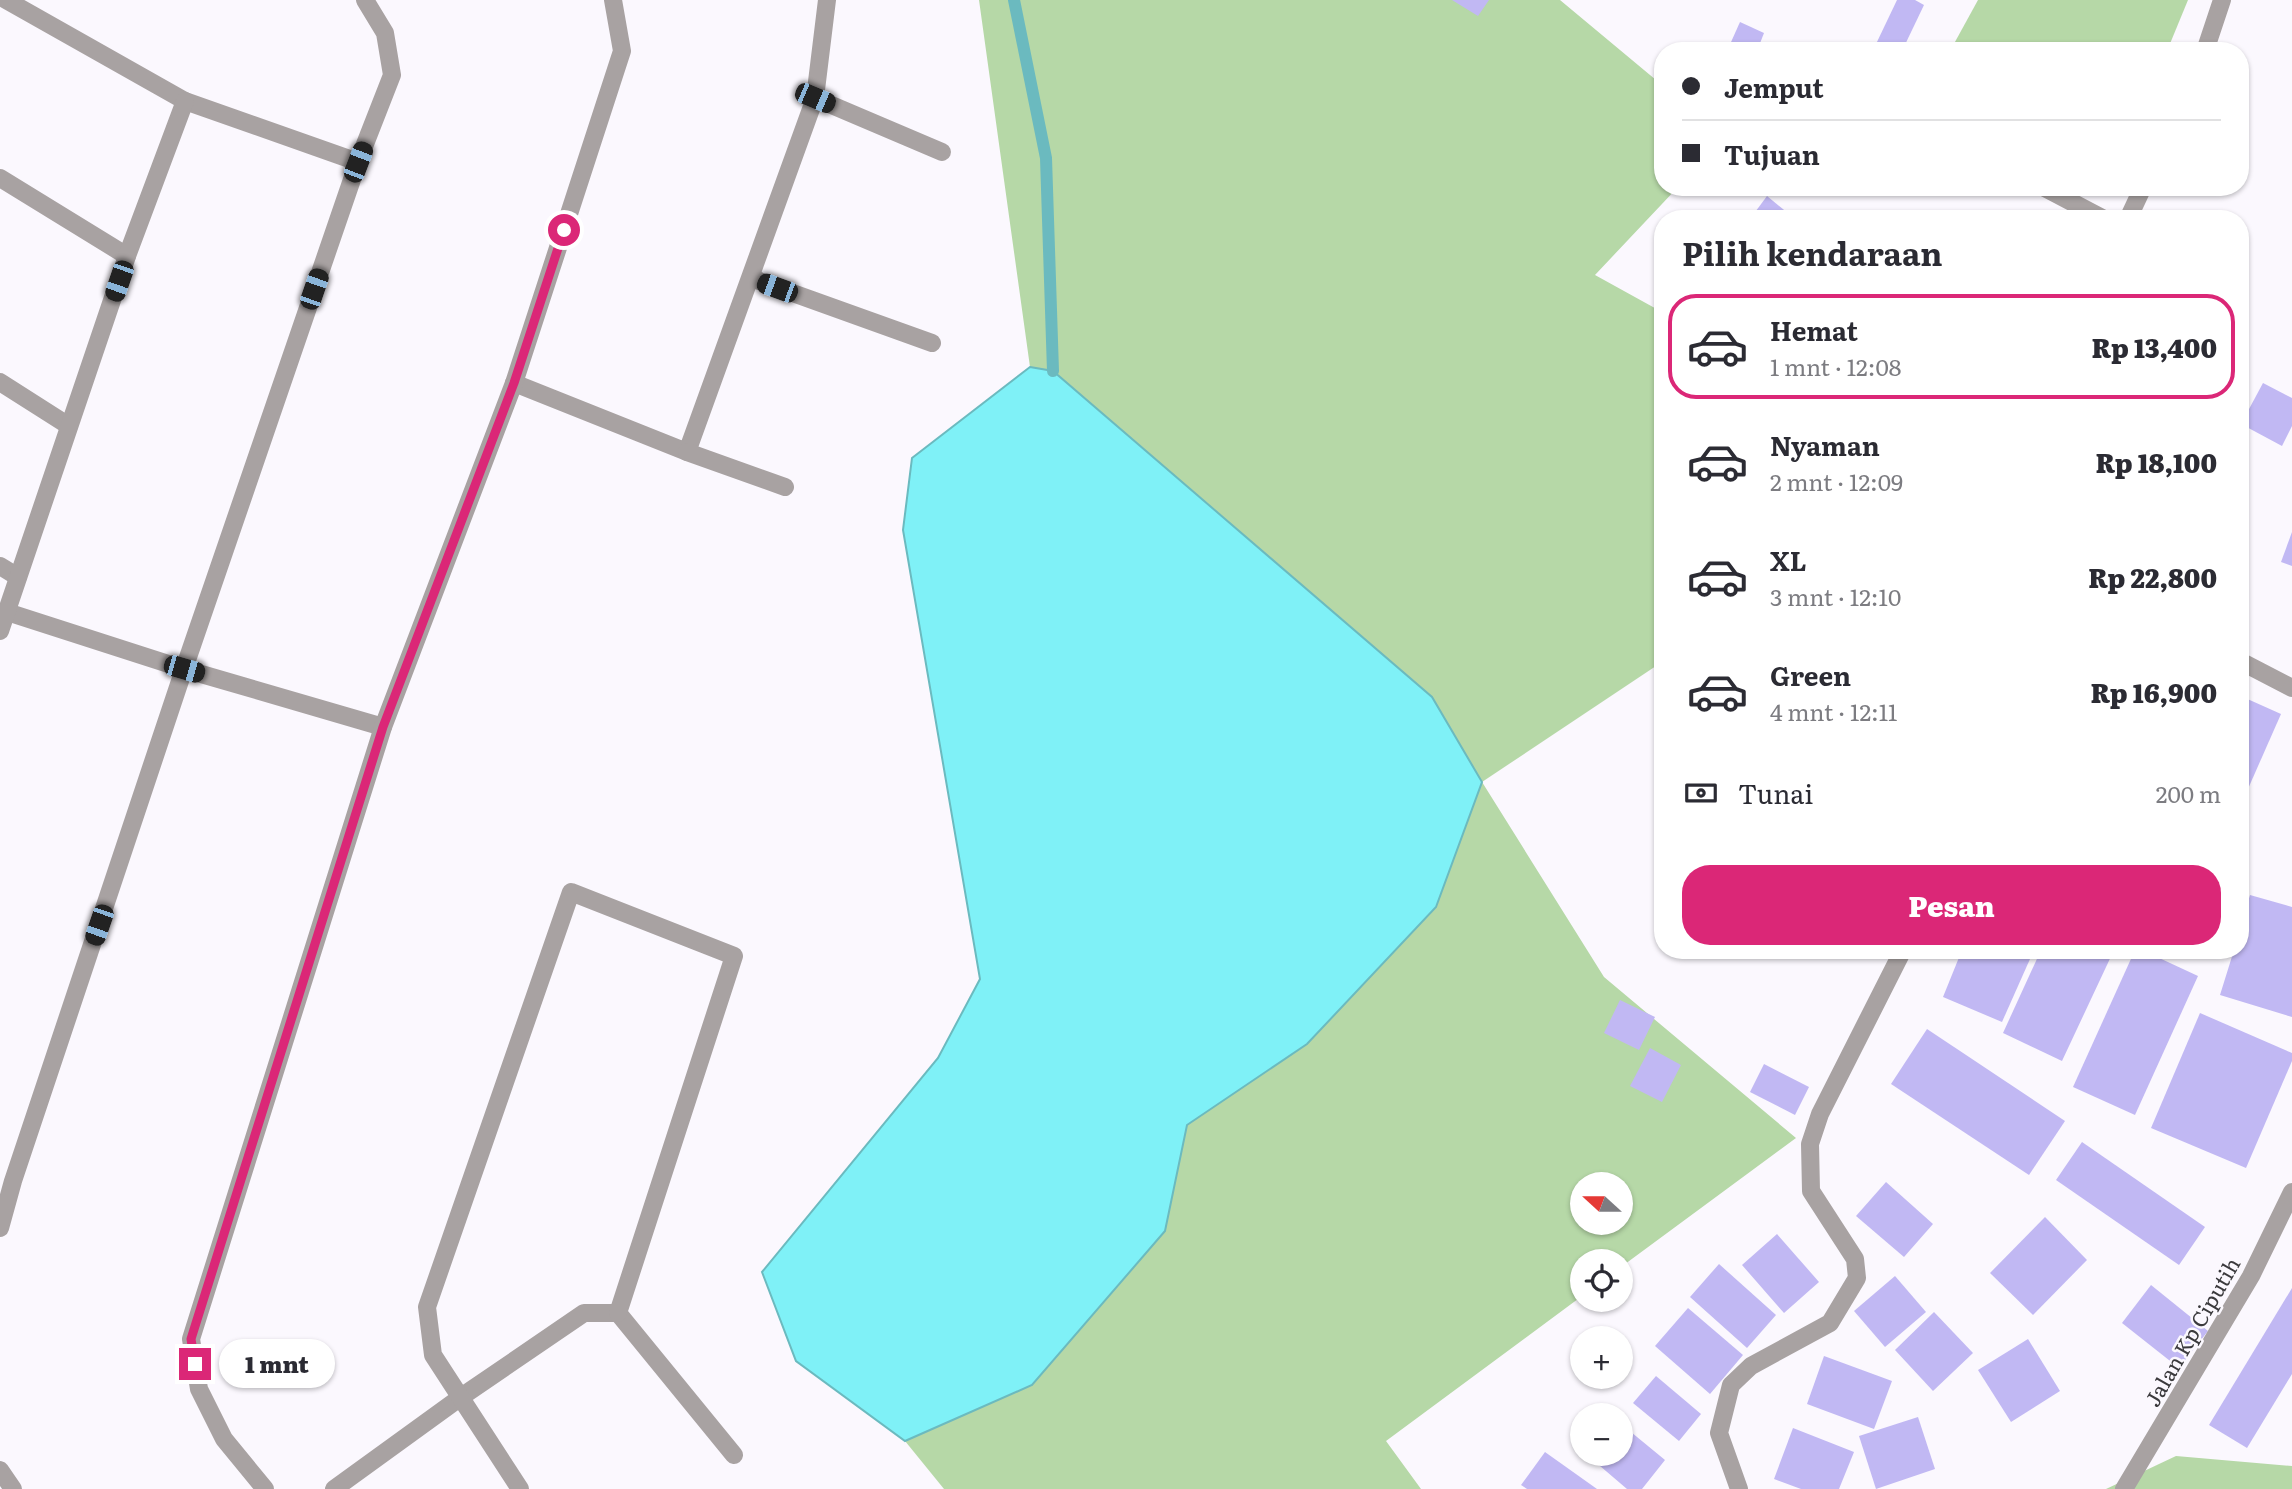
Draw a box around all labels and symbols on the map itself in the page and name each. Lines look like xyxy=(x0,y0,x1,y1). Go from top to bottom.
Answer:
car xyxy=(792,80,839,116)
car xyxy=(341,139,376,185)
route start xyxy=(548,214,580,246)
car xyxy=(103,258,136,304)
car xyxy=(298,266,331,312)
car xyxy=(754,271,801,305)
car xyxy=(161,653,208,685)
car xyxy=(83,902,116,948)
north arrow xyxy=(1570,1172,1633,1236)
street label: Jalan Kp Ciputih xyxy=(2136,1251,2246,1411)
callout: 1 mnt xyxy=(220,1340,335,1388)
route end xyxy=(179,1348,211,1380)

